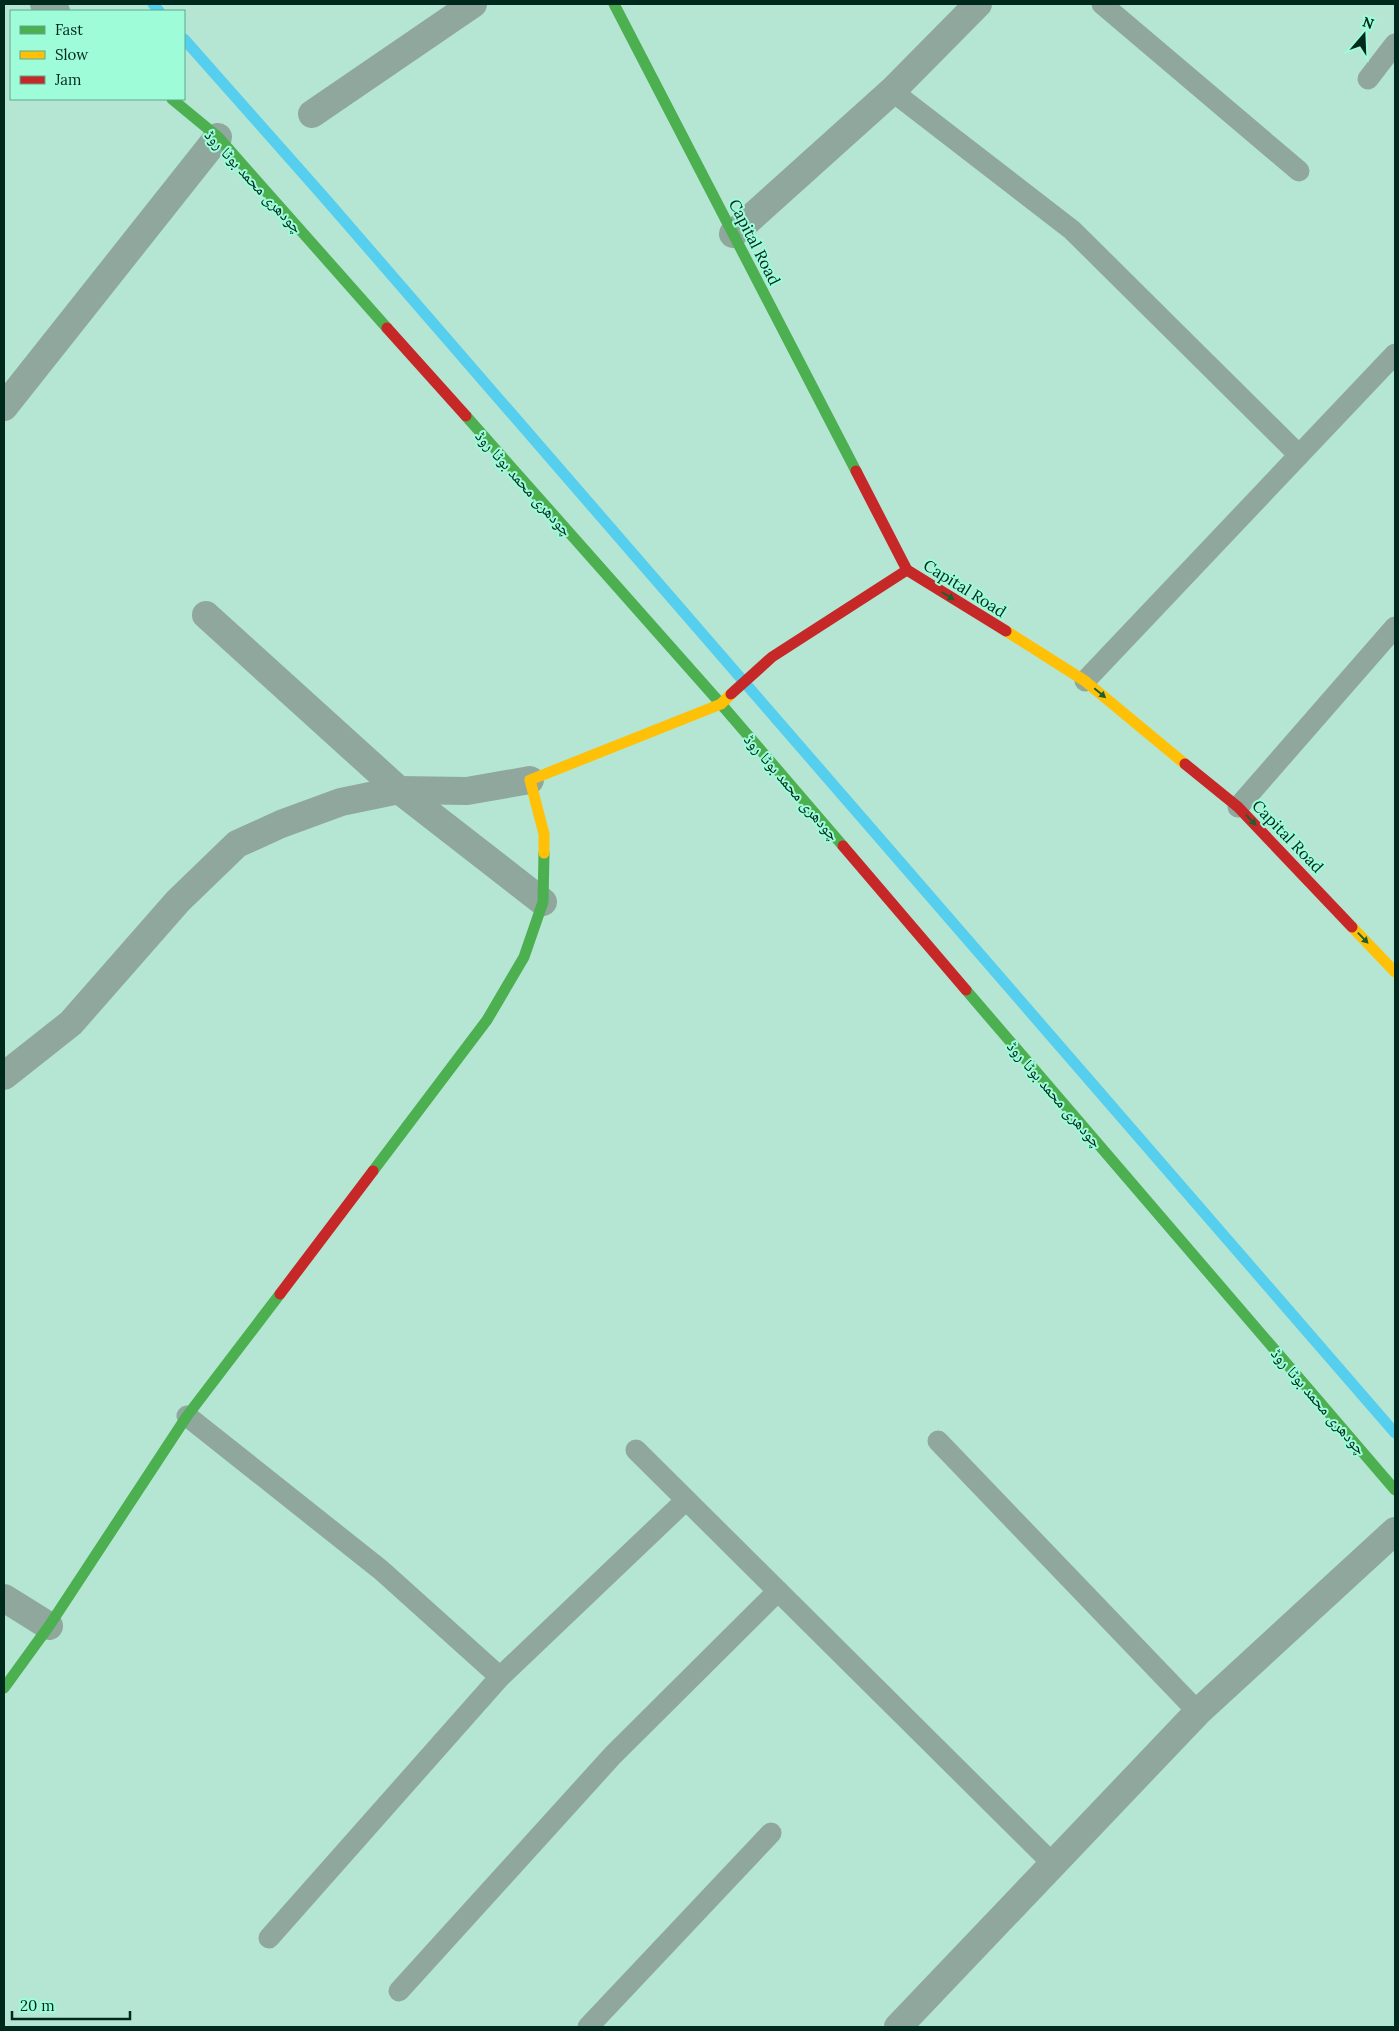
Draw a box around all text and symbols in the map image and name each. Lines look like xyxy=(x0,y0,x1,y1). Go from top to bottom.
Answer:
legend xyxy=(10,10,185,100)
north arrow xyxy=(1339,10,1389,60)
text: N xyxy=(1360,12,1376,33)
text: Fast xyxy=(55,20,83,39)
text: Slow xyxy=(55,45,88,64)
text: Jam xyxy=(54,70,82,89)
street label: چودھری محمد بوٹا روڈ xyxy=(200,125,307,238)
street label: Capital Road xyxy=(725,196,785,289)
street label: چودھری محمد بوٹا روڈ xyxy=(471,426,577,541)
street label: Capital Road xyxy=(920,555,1010,622)
one-way arrow xyxy=(942,592,955,601)
one-way arrow xyxy=(1093,687,1106,698)
street label: چودھری محمد بوٹا روڈ xyxy=(739,729,844,845)
street label: Capital Road xyxy=(1248,795,1328,877)
one-way arrow xyxy=(1245,814,1257,826)
one-way arrow xyxy=(1357,932,1369,944)
street label: چودھری محمد بوٹا روڈ xyxy=(1002,1036,1107,1152)
street label: چودھری محمد بوٹا روڈ xyxy=(1266,1343,1371,1459)
scale bar xyxy=(12,1988,130,2020)
text: 20 m xyxy=(20,1996,55,2015)

